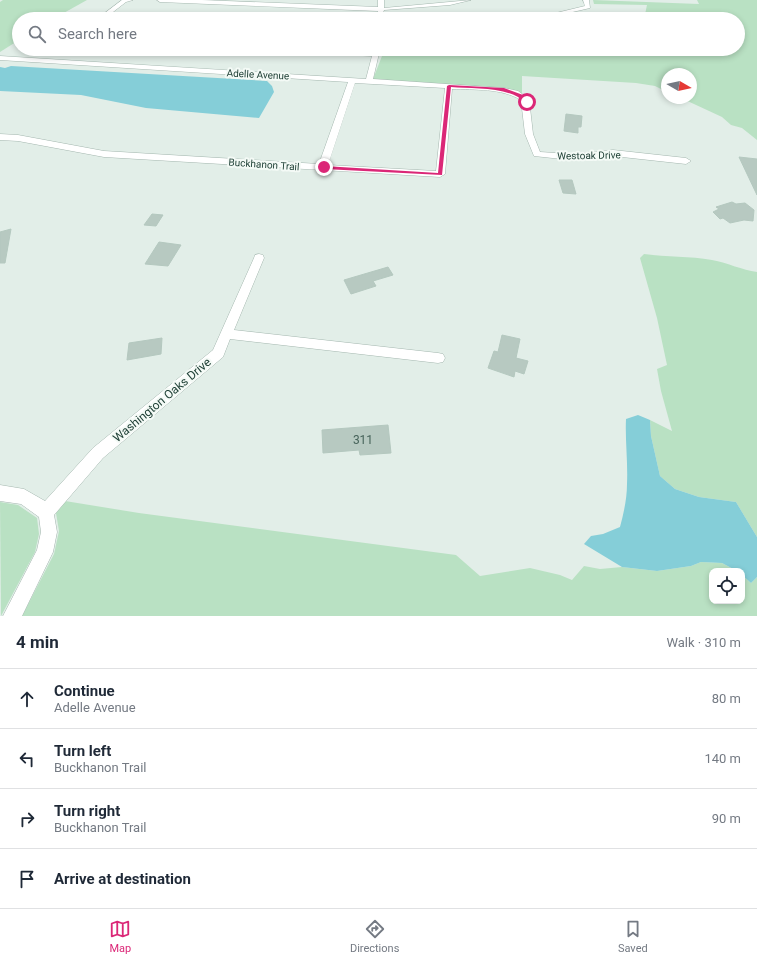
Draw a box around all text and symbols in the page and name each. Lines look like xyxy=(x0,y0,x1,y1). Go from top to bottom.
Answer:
search box xyxy=(12,12,745,56)
icon: search xyxy=(26,23,48,45)
text: Search here xyxy=(58,25,137,43)
street label: Adelle Avenue xyxy=(226,67,290,82)
north arrow xyxy=(661,68,697,104)
route start xyxy=(518,93,536,111)
street label: Westoak Drive xyxy=(557,149,621,162)
street label: Buckhanon Trail xyxy=(228,157,300,172)
route end xyxy=(315,158,333,176)
street label: Washington Oaks Drive xyxy=(110,355,214,445)
house number: 311 xyxy=(353,433,373,447)
map controls xyxy=(709,568,745,604)
button: locate xyxy=(709,568,745,604)
text: 4 min xyxy=(16,632,59,652)
text: Walk · 310 m xyxy=(666,635,741,650)
text: Continue xyxy=(54,682,115,700)
icon: ahead xyxy=(16,688,38,710)
text: 80 m xyxy=(712,691,741,706)
text: Adelle Avenue xyxy=(54,700,136,715)
text: Turn left xyxy=(54,742,111,760)
icon: left xyxy=(16,748,38,770)
text: 140 m xyxy=(704,751,741,766)
text: Buckhanon Trail xyxy=(54,760,146,775)
text: Turn right xyxy=(54,802,120,820)
icon: right xyxy=(16,808,38,830)
text: 90 m xyxy=(712,811,741,826)
text: Buckhanon Trail xyxy=(54,820,146,835)
icon: arrive xyxy=(16,868,38,890)
text: Arrive at destination xyxy=(54,870,191,888)
tab: Map xyxy=(109,918,131,955)
tab: Directions xyxy=(350,918,399,955)
tab: Saved xyxy=(618,918,648,955)

